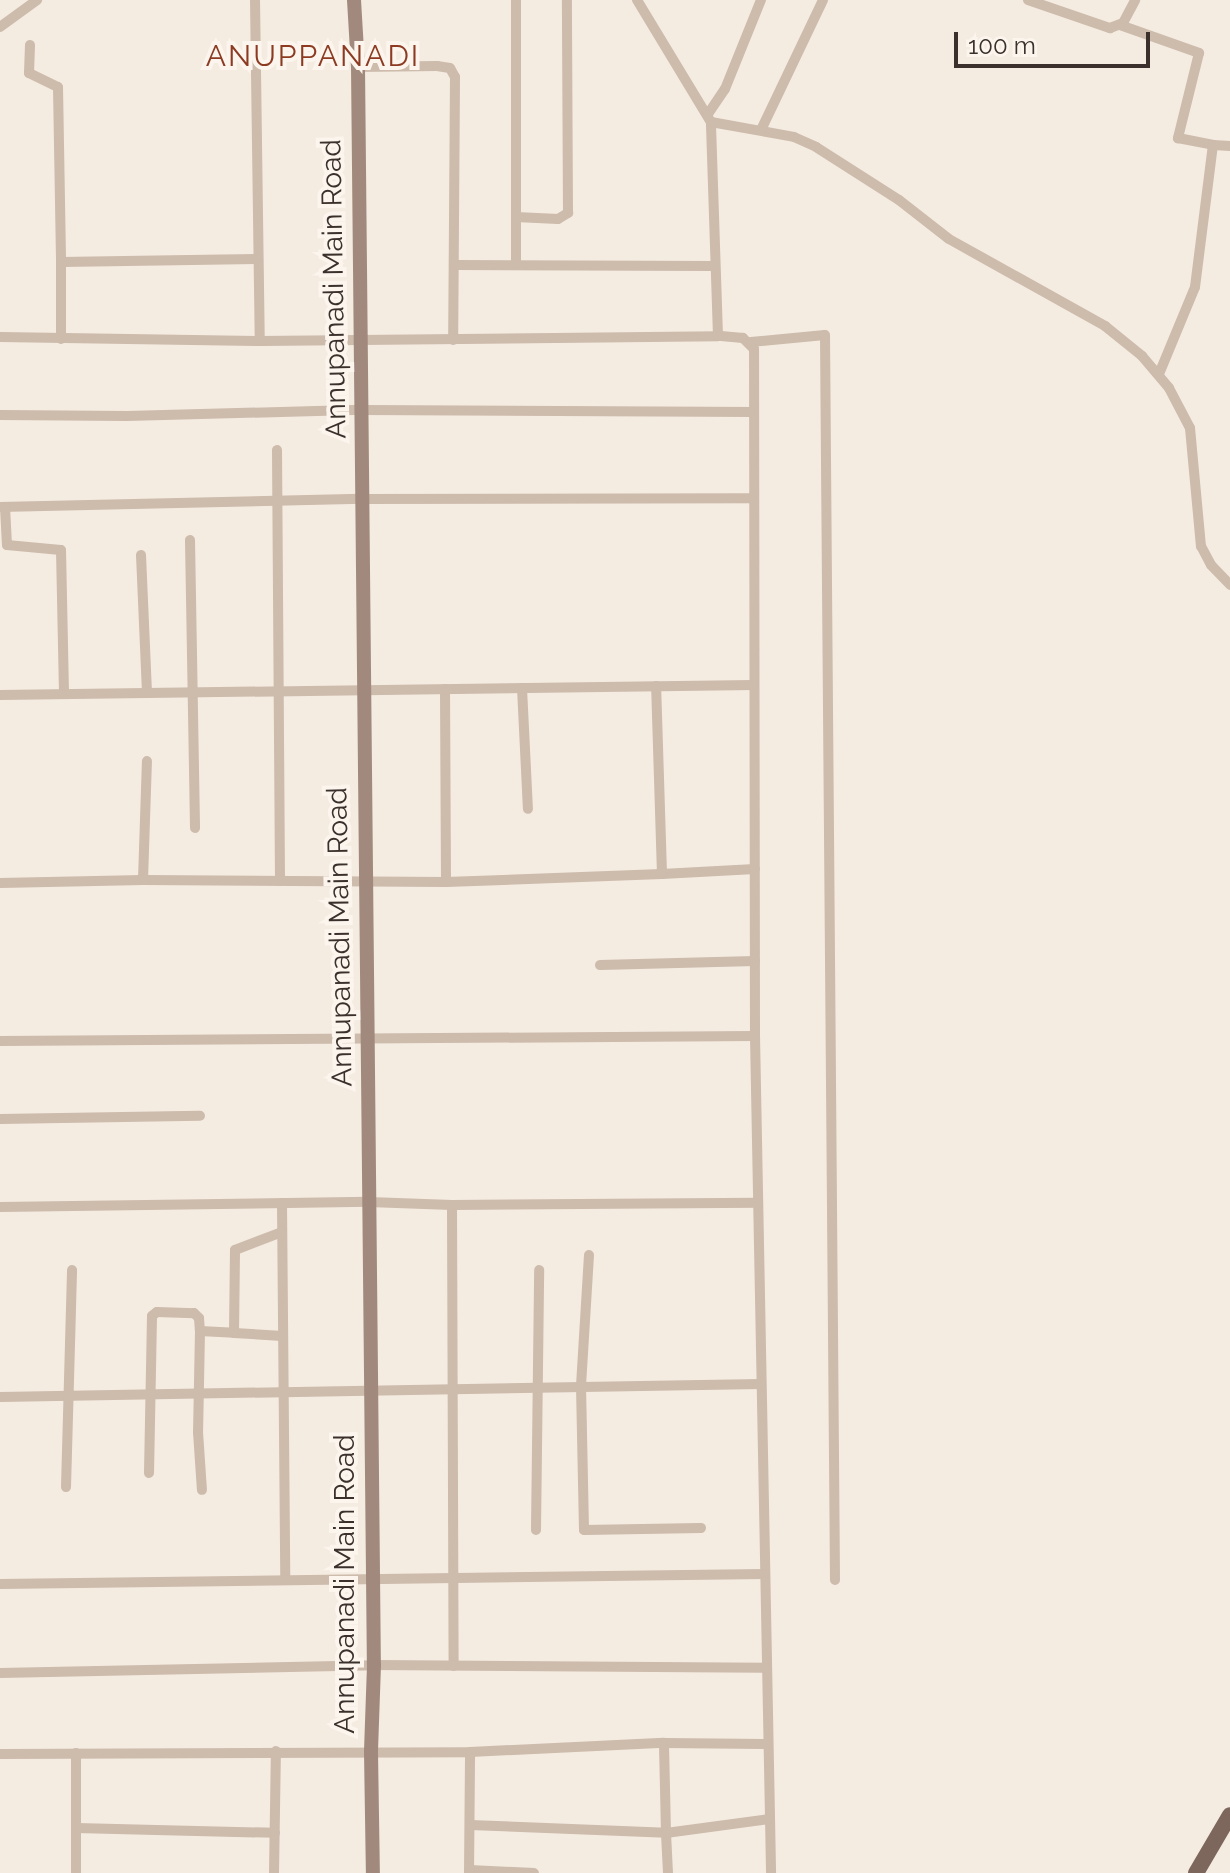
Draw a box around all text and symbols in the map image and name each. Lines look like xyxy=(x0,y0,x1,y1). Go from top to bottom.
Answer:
scale bar xyxy=(958,16,1154,66)
text: 100 m xyxy=(968,31,1036,60)
district label: ANUPPANADI xyxy=(206,38,420,74)
street label: Annupanadi Main Road xyxy=(315,139,353,439)
street label: Annupanadi Main Road xyxy=(321,787,359,1087)
street label: Annupanadi Main Road xyxy=(328,1434,362,1734)

